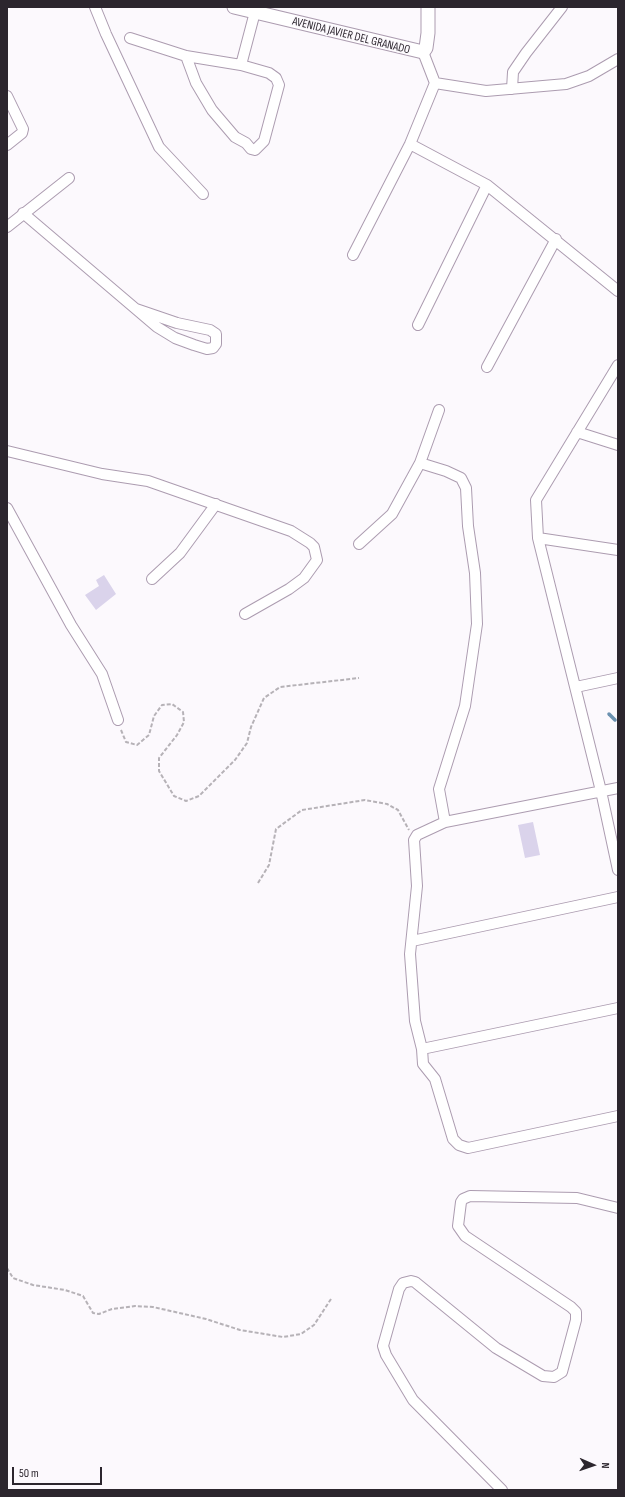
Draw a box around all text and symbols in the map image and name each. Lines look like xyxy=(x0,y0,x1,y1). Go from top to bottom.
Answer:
street label: AVENIDA JAVIER DEL GRANADO xyxy=(291,14,411,58)
north arrow xyxy=(573,1445,613,1485)
scale bar xyxy=(14,1459,104,1485)
text: N xyxy=(599,1462,612,1469)
text: 50 m xyxy=(19,1466,39,1481)

